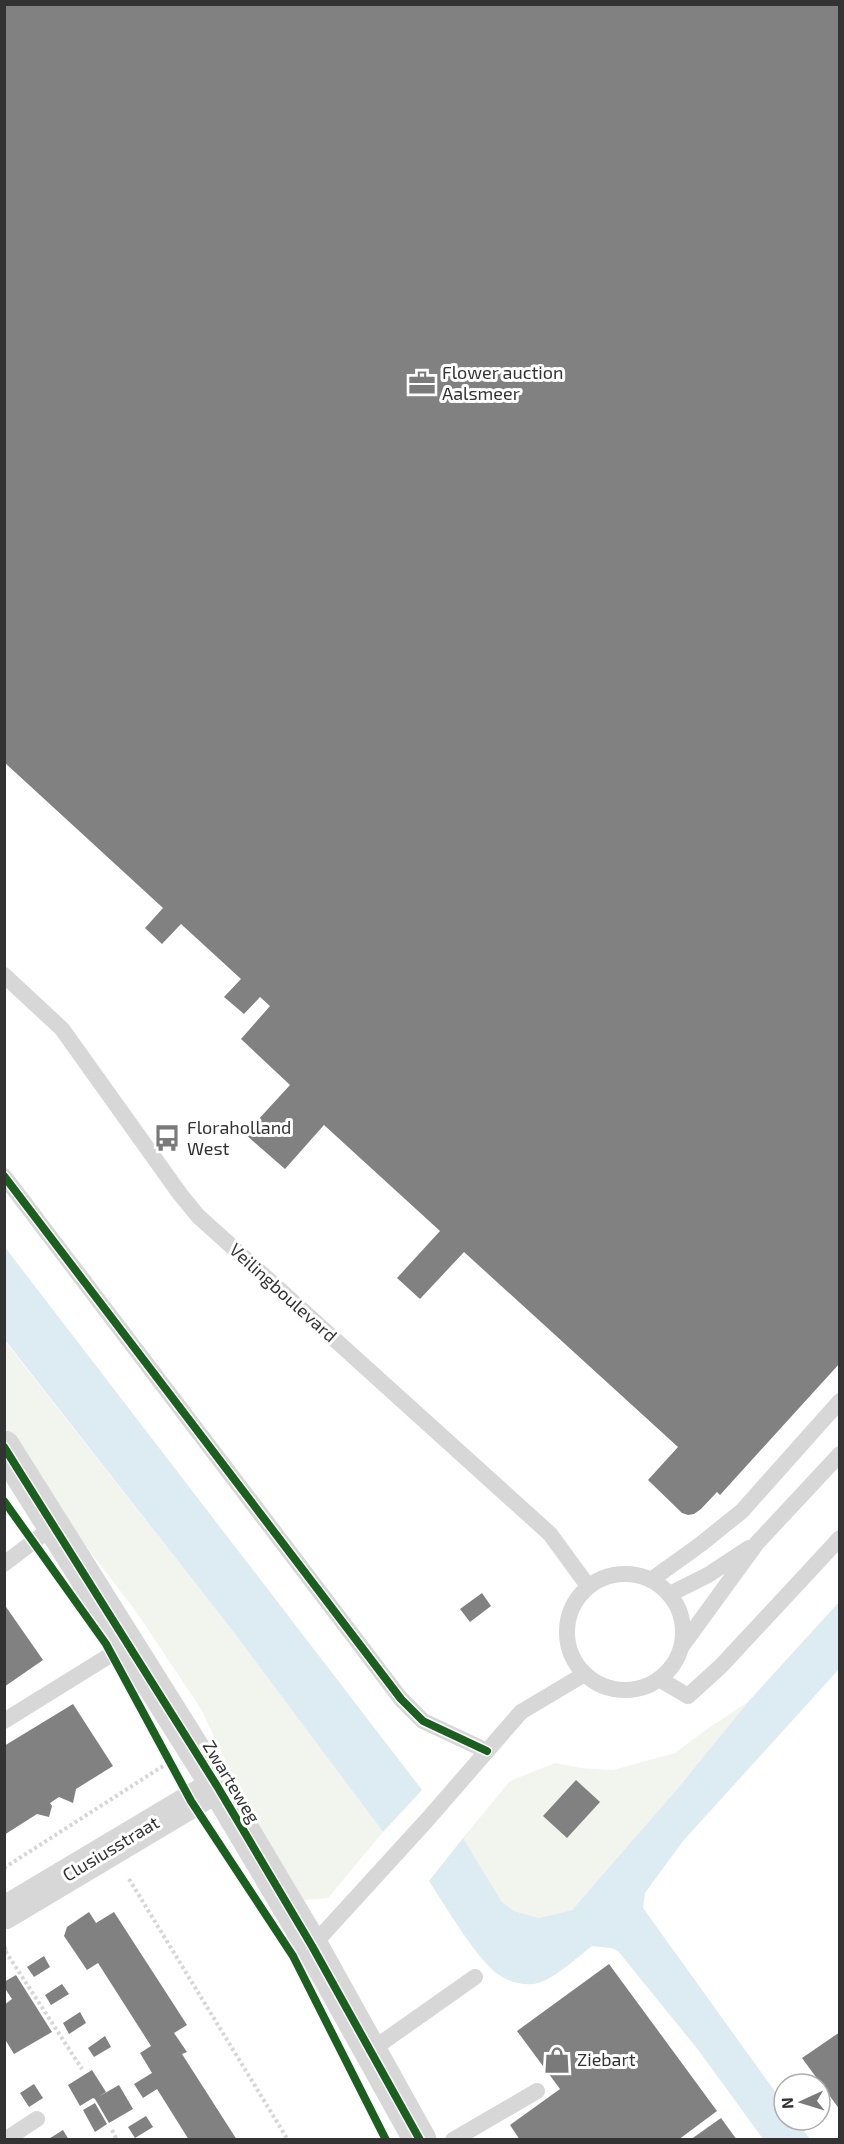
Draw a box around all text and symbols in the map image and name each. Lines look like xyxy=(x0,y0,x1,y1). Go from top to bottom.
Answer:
place label: Flower auction Aalsmeer xyxy=(442,361,563,404)
office icon: Flower auction Aalsmeer xyxy=(407,368,437,398)
place label: Floraholland West xyxy=(187,1116,291,1159)
bus stop icon: Floraholland West xyxy=(152,1123,182,1153)
street label: Veilingboulevard xyxy=(225,1238,342,1346)
street label: Zwarteweg xyxy=(198,1736,265,1827)
street label: Clusiusstraat xyxy=(58,1811,163,1886)
shop icon: Ziebart xyxy=(542,2045,572,2075)
place label: Ziebart xyxy=(577,2048,636,2070)
north arrow xyxy=(772,2072,832,2132)
text: N xyxy=(777,2097,796,2110)

